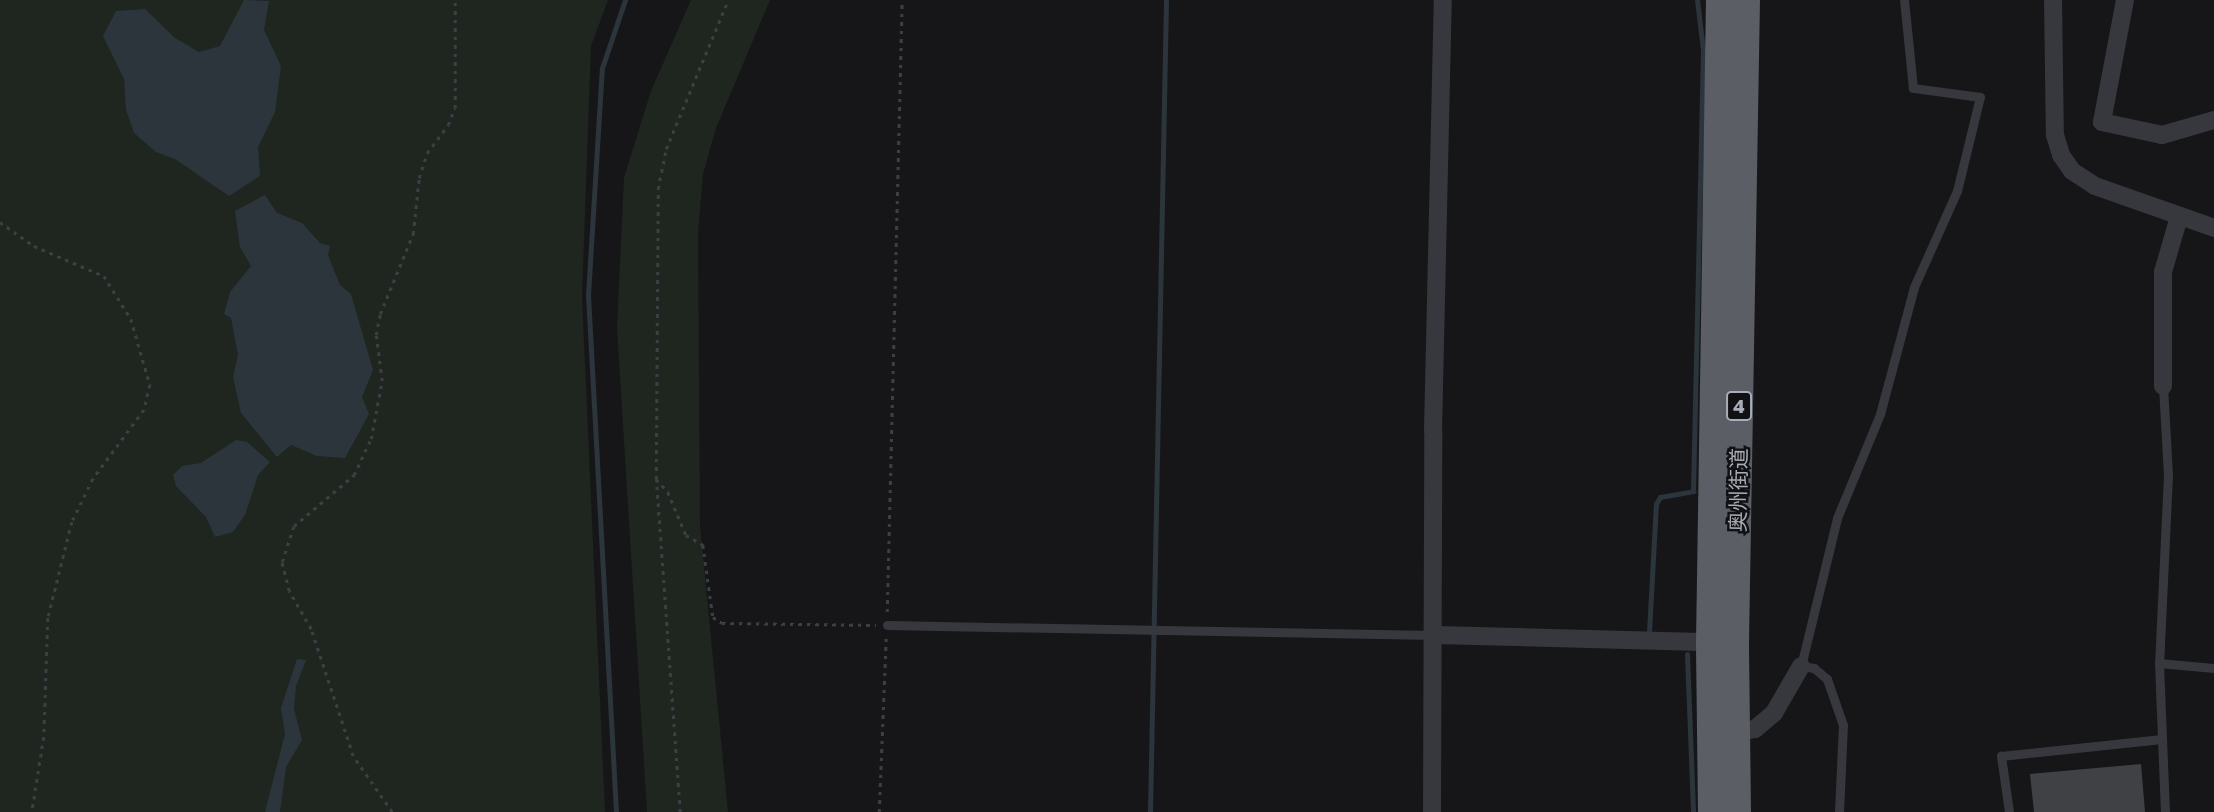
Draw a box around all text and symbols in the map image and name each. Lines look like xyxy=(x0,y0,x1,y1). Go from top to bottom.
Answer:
road number: 4 xyxy=(1725,390,1753,422)
street label: 奥州街道 xyxy=(1725,448,1751,532)

